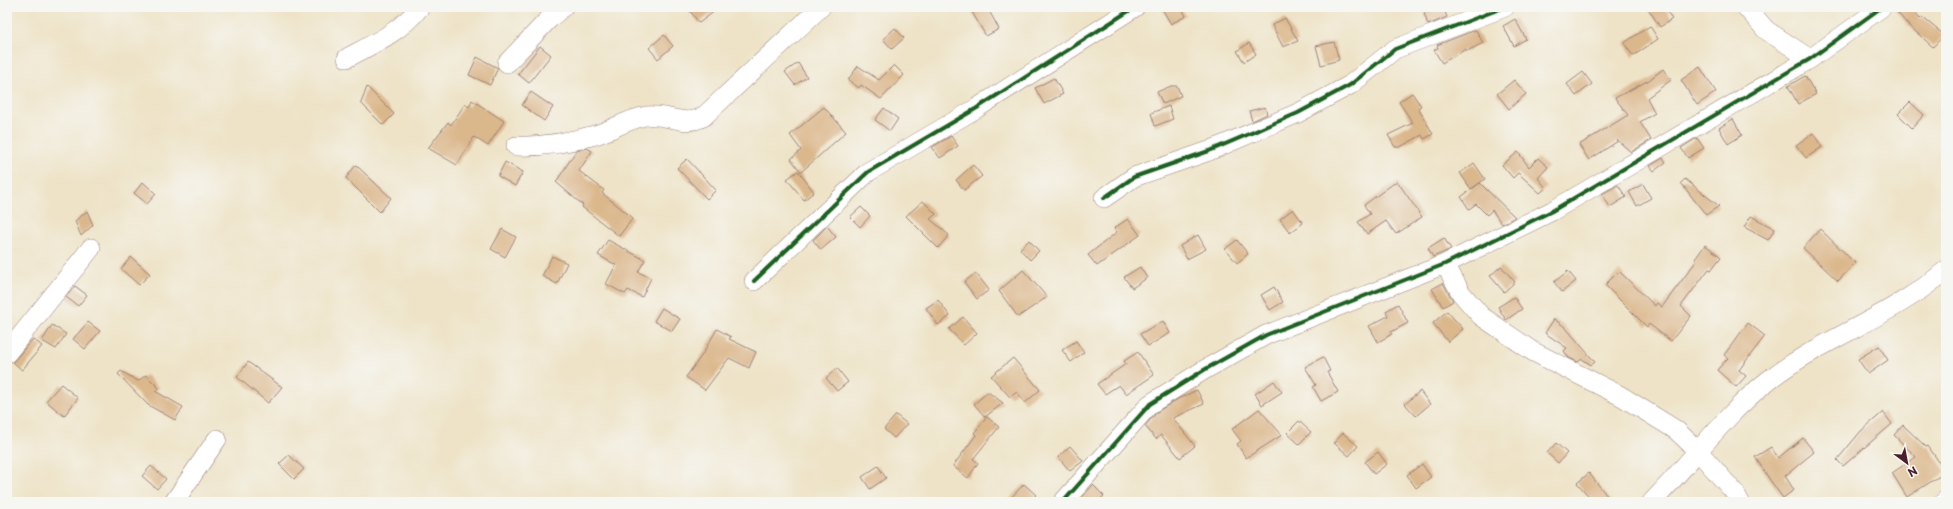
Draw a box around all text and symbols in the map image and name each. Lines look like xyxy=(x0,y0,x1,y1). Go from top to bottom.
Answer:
north arrow xyxy=(1887,443,1927,483)
text: N xyxy=(1904,462,1921,482)

